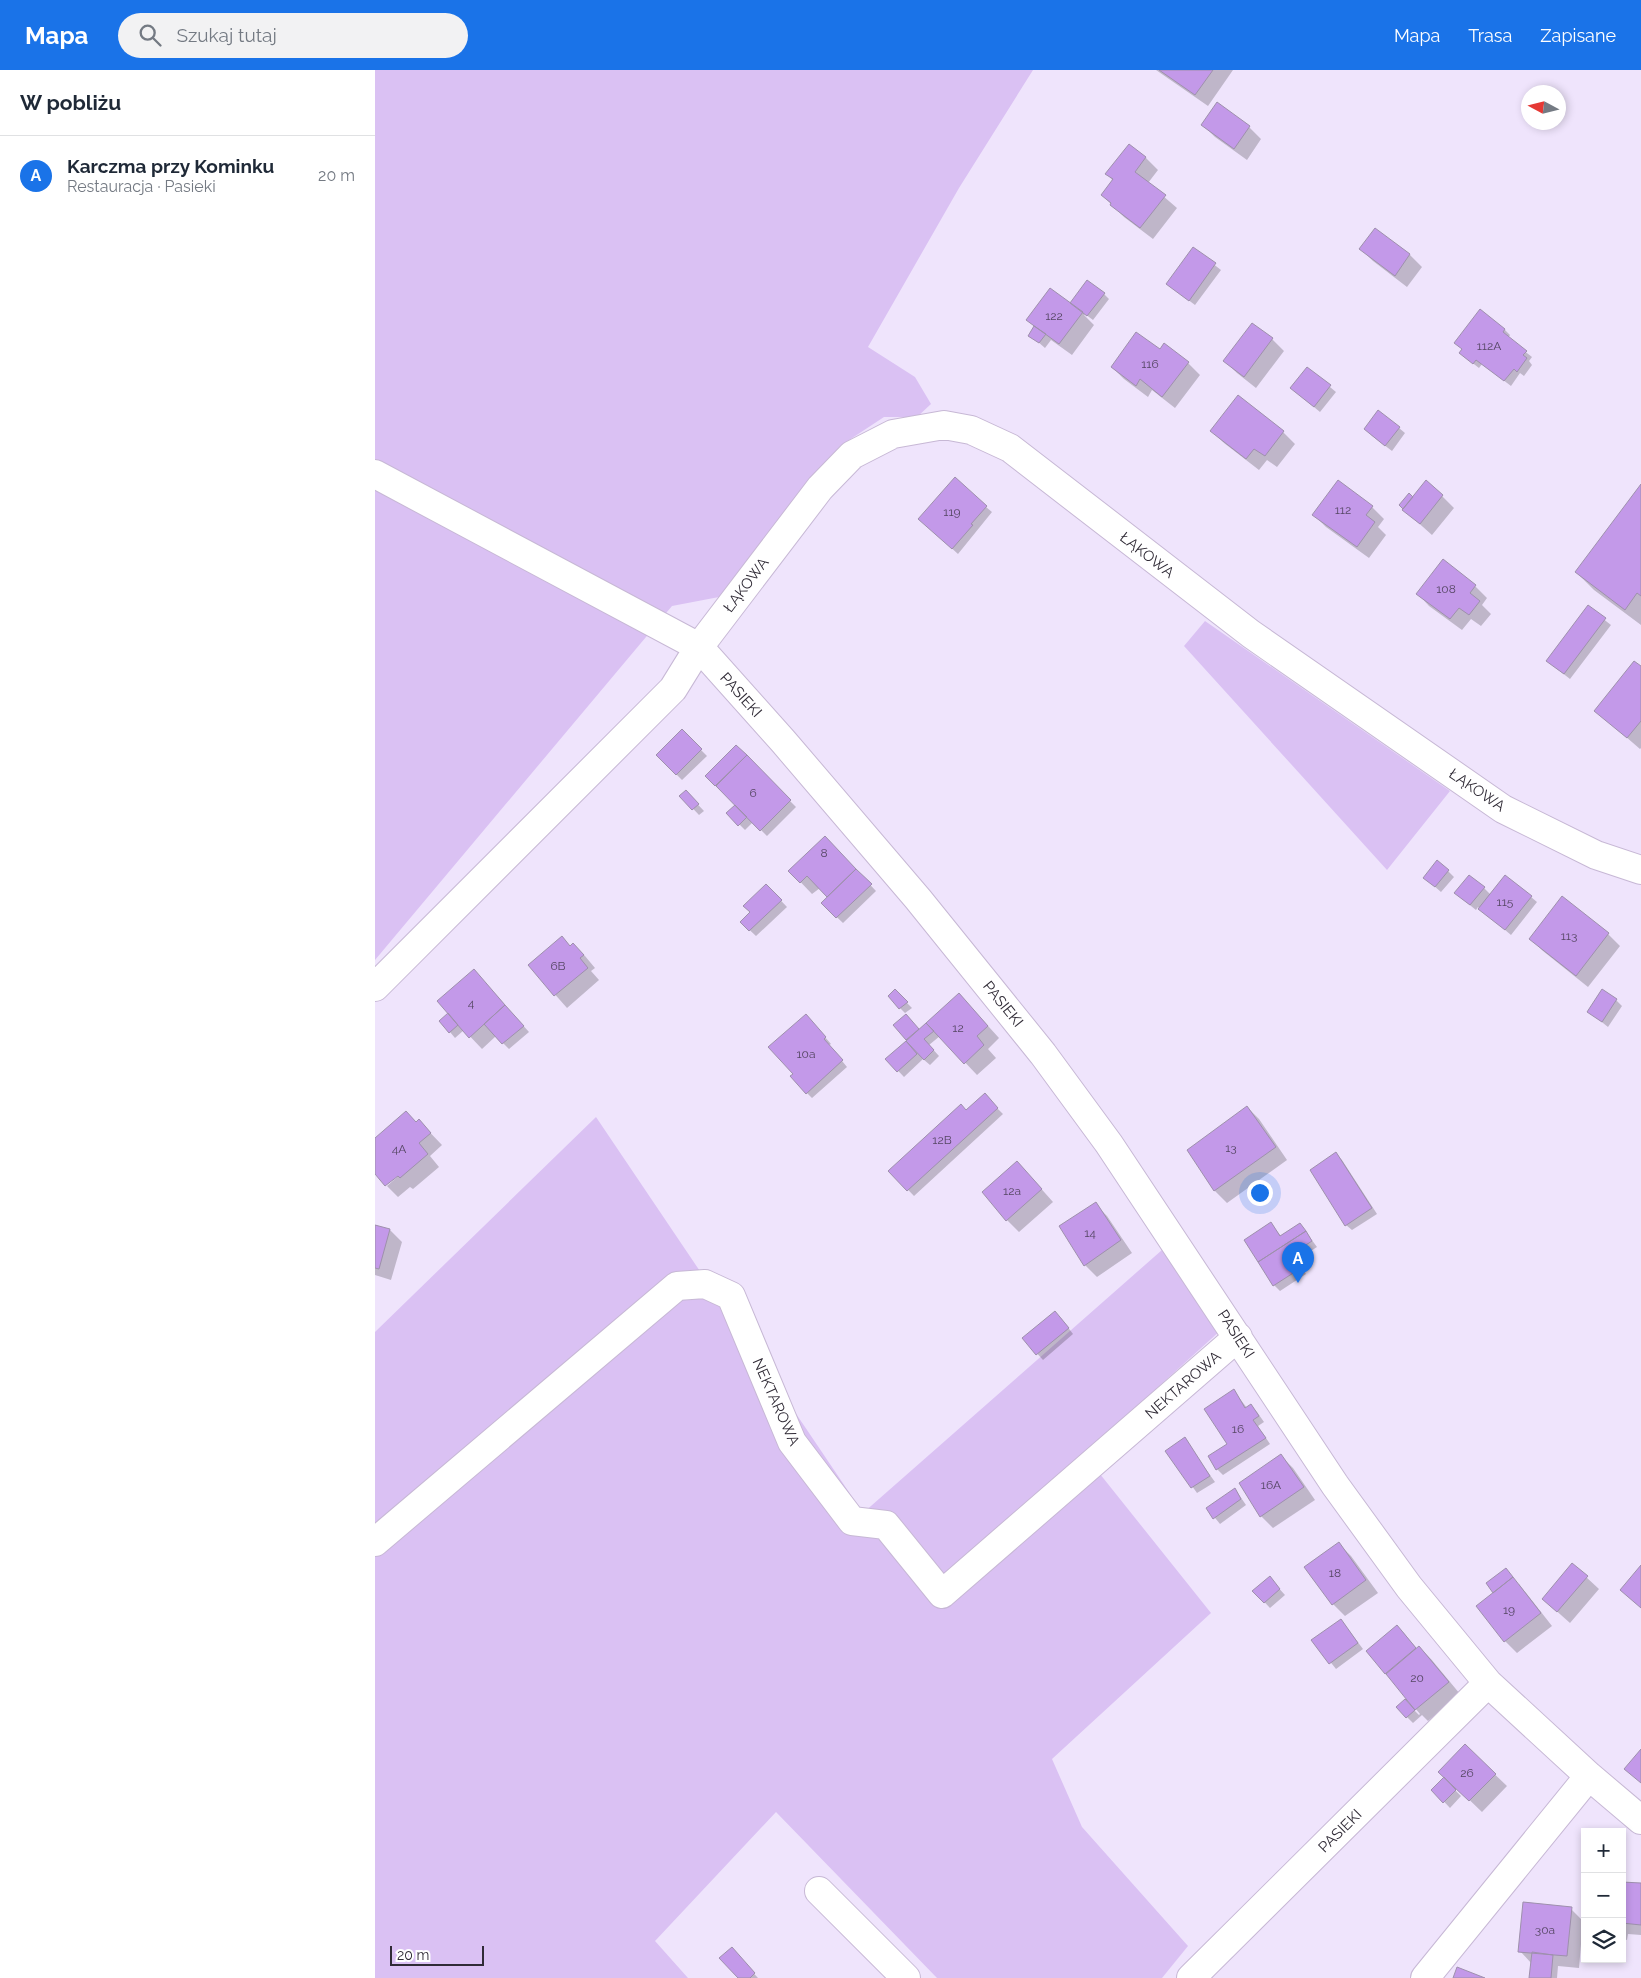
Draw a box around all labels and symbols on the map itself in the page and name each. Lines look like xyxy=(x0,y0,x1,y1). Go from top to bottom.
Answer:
north arrow xyxy=(1521,85,1566,130)
house number: 122 xyxy=(1045,309,1063,323)
house number: 112A xyxy=(1477,339,1501,353)
house number: 116 xyxy=(1141,357,1159,371)
house number: 112 xyxy=(1335,503,1351,517)
house number: 119 xyxy=(943,505,961,519)
street label: ŁĄKOWA xyxy=(1116,528,1178,582)
street label: ŁĄKOWA xyxy=(720,554,772,616)
house number: 108 xyxy=(1436,582,1456,596)
street label: PASIEKI xyxy=(716,669,766,721)
street label: ŁĄKOWA xyxy=(1445,765,1509,815)
house number: 6 xyxy=(749,786,757,800)
house number: 8 xyxy=(820,846,828,860)
house number: 115 xyxy=(1497,895,1514,909)
house number: 113 xyxy=(1561,929,1577,943)
house number: 6B xyxy=(550,959,566,973)
street label: PASIEKI xyxy=(979,977,1027,1031)
house number: 4 xyxy=(468,996,475,1010)
house number: 12 xyxy=(952,1021,964,1035)
house number: 10a xyxy=(796,1047,816,1061)
house number: 12B xyxy=(932,1133,952,1147)
house number: 13 xyxy=(1225,1141,1237,1155)
house number: 4A xyxy=(392,1142,406,1156)
your location xyxy=(1247,1180,1273,1206)
house number: 12a xyxy=(1003,1184,1021,1198)
house number: 14 xyxy=(1084,1226,1096,1240)
pin: A xyxy=(1282,1242,1314,1283)
street label: PASIEKI xyxy=(1214,1306,1258,1362)
street label: NEKTAROWA xyxy=(1142,1347,1224,1423)
street label: NEKTAROWA xyxy=(749,1355,803,1449)
house number: 16 xyxy=(1232,1422,1244,1436)
house number: 16A xyxy=(1261,1478,1281,1492)
house number: 18 xyxy=(1329,1566,1341,1580)
house number: 19 xyxy=(1503,1603,1515,1617)
house number: 20 xyxy=(1410,1671,1424,1685)
house number: 26 xyxy=(1460,1766,1474,1780)
street label: PASIEKI xyxy=(1315,1806,1365,1856)
house number: 30a xyxy=(1535,1923,1555,1937)
scale bar xyxy=(390,1943,484,1966)

